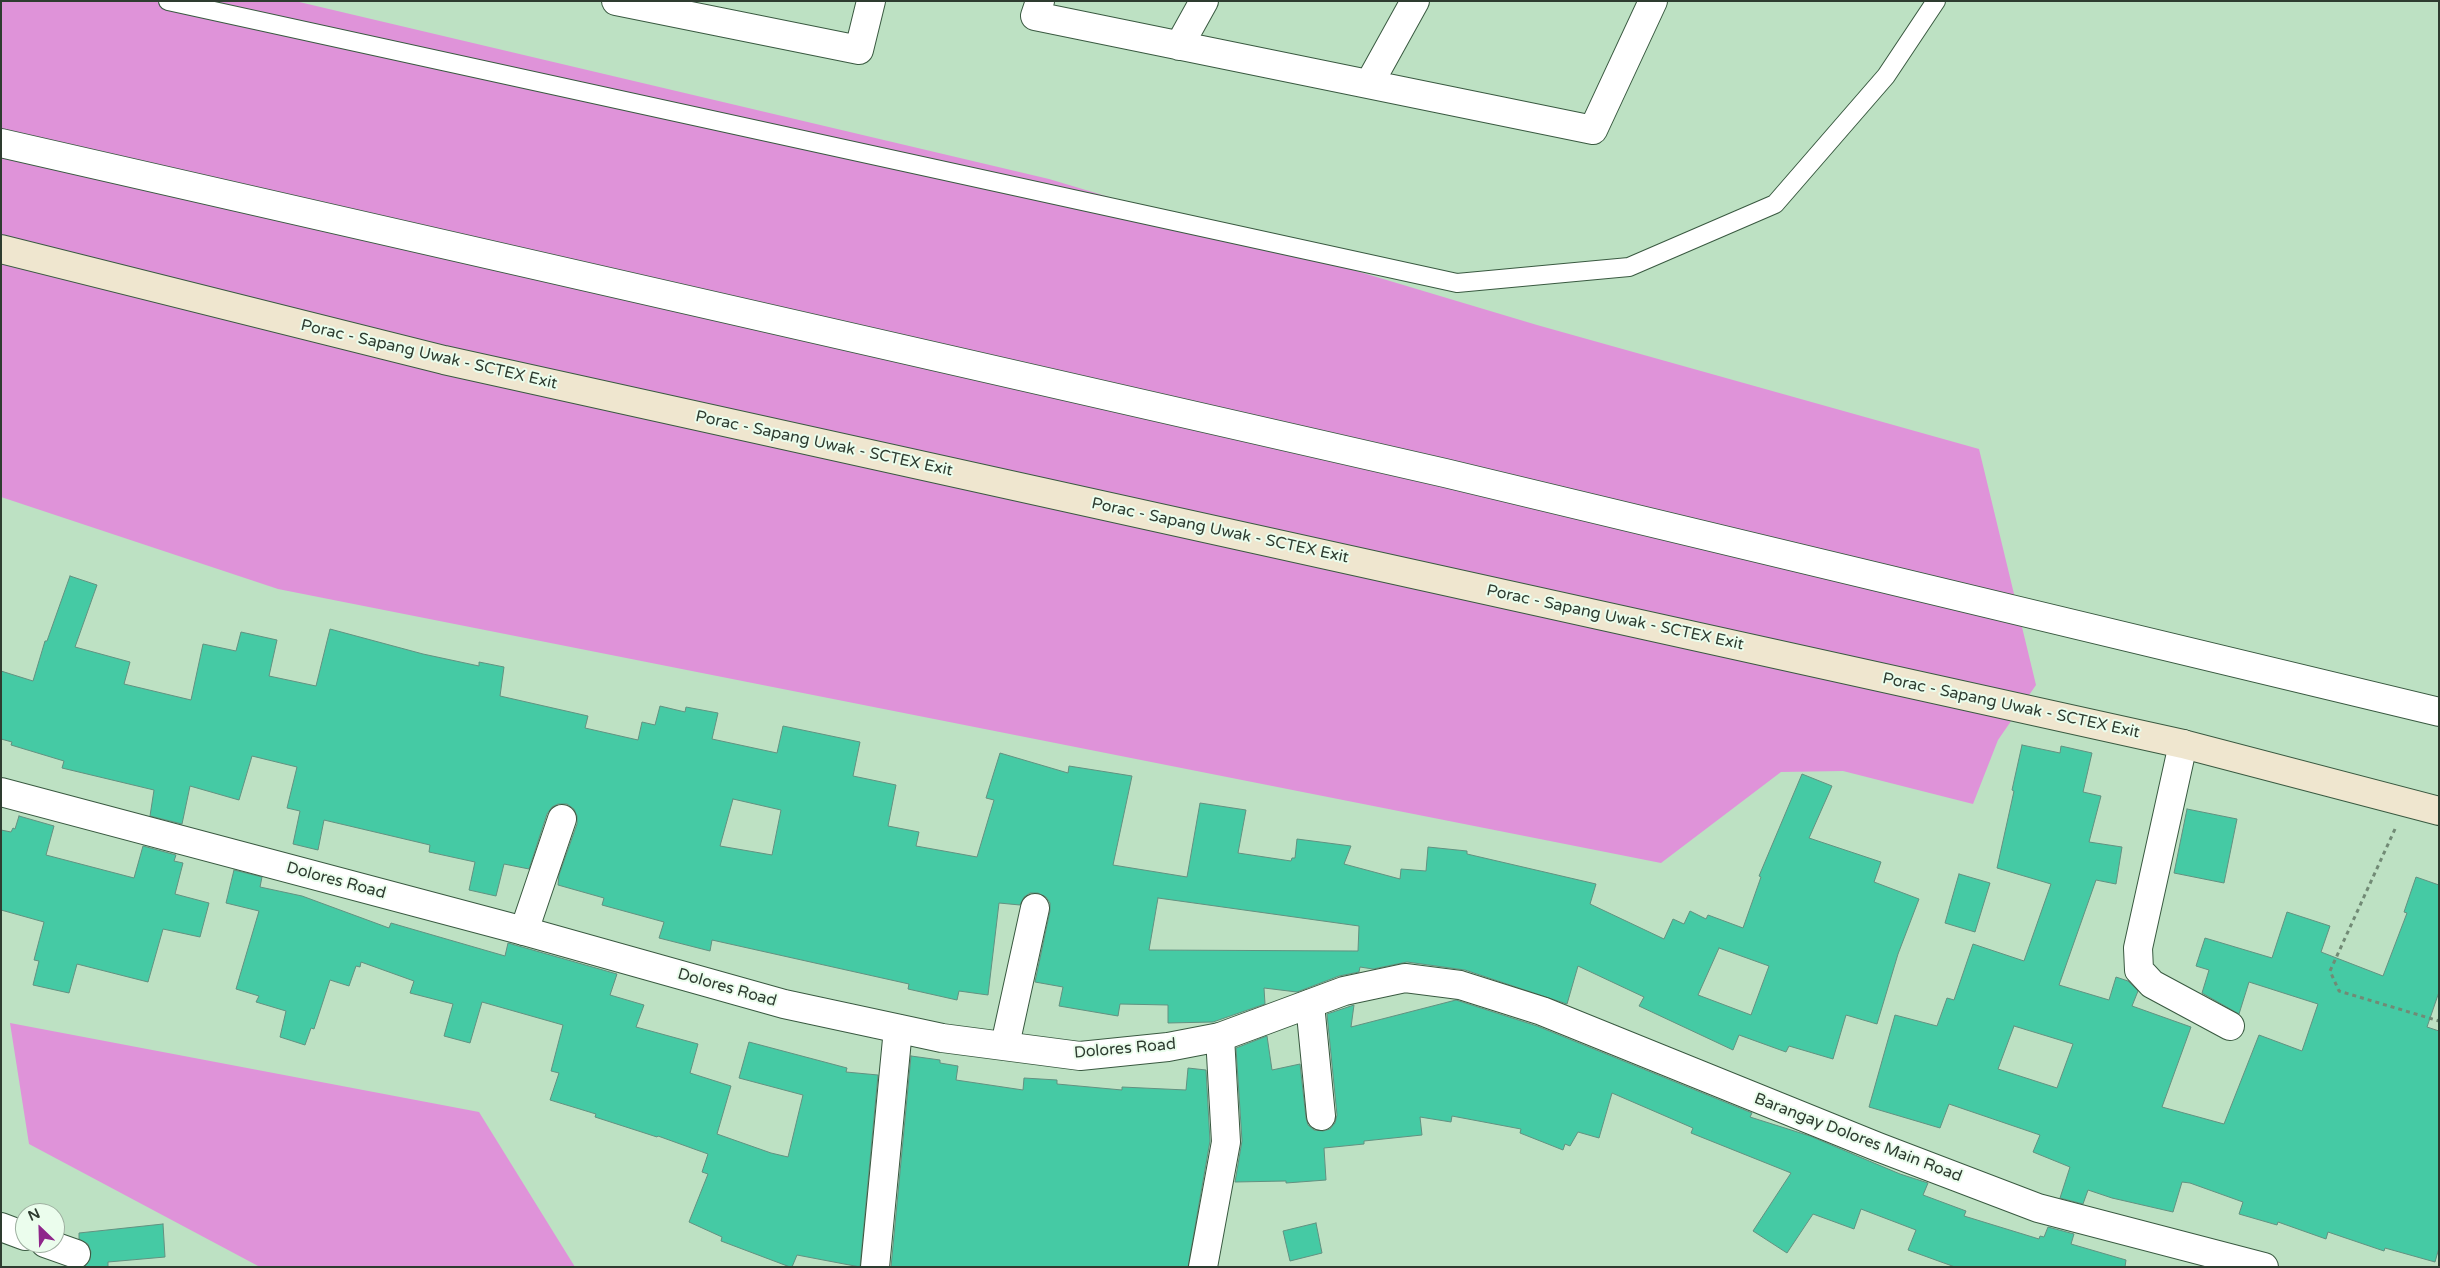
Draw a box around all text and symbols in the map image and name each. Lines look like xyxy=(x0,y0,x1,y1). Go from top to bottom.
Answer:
street label: Porac - Sapang Uwak - SCTEX Exit xyxy=(299,316,559,394)
street label: Porac - Sapang Uwak - SCTEX Exit xyxy=(694,407,954,481)
street label: Porac - Sapang Uwak - SCTEX Exit xyxy=(1090,494,1350,568)
street label: Porac - Sapang Uwak - SCTEX Exit xyxy=(1485,581,1745,655)
street label: Porac - Sapang Uwak - SCTEX Exit xyxy=(1881,669,2141,743)
street label: Dolores Road xyxy=(284,859,388,903)
street label: Dolores Road xyxy=(675,965,779,1011)
street label: Dolores Road xyxy=(1073,1035,1177,1063)
street label: Barangay Dolores Main Road xyxy=(1751,1089,1965,1187)
north arrow xyxy=(15,1203,65,1253)
text: N xyxy=(26,1205,43,1225)

